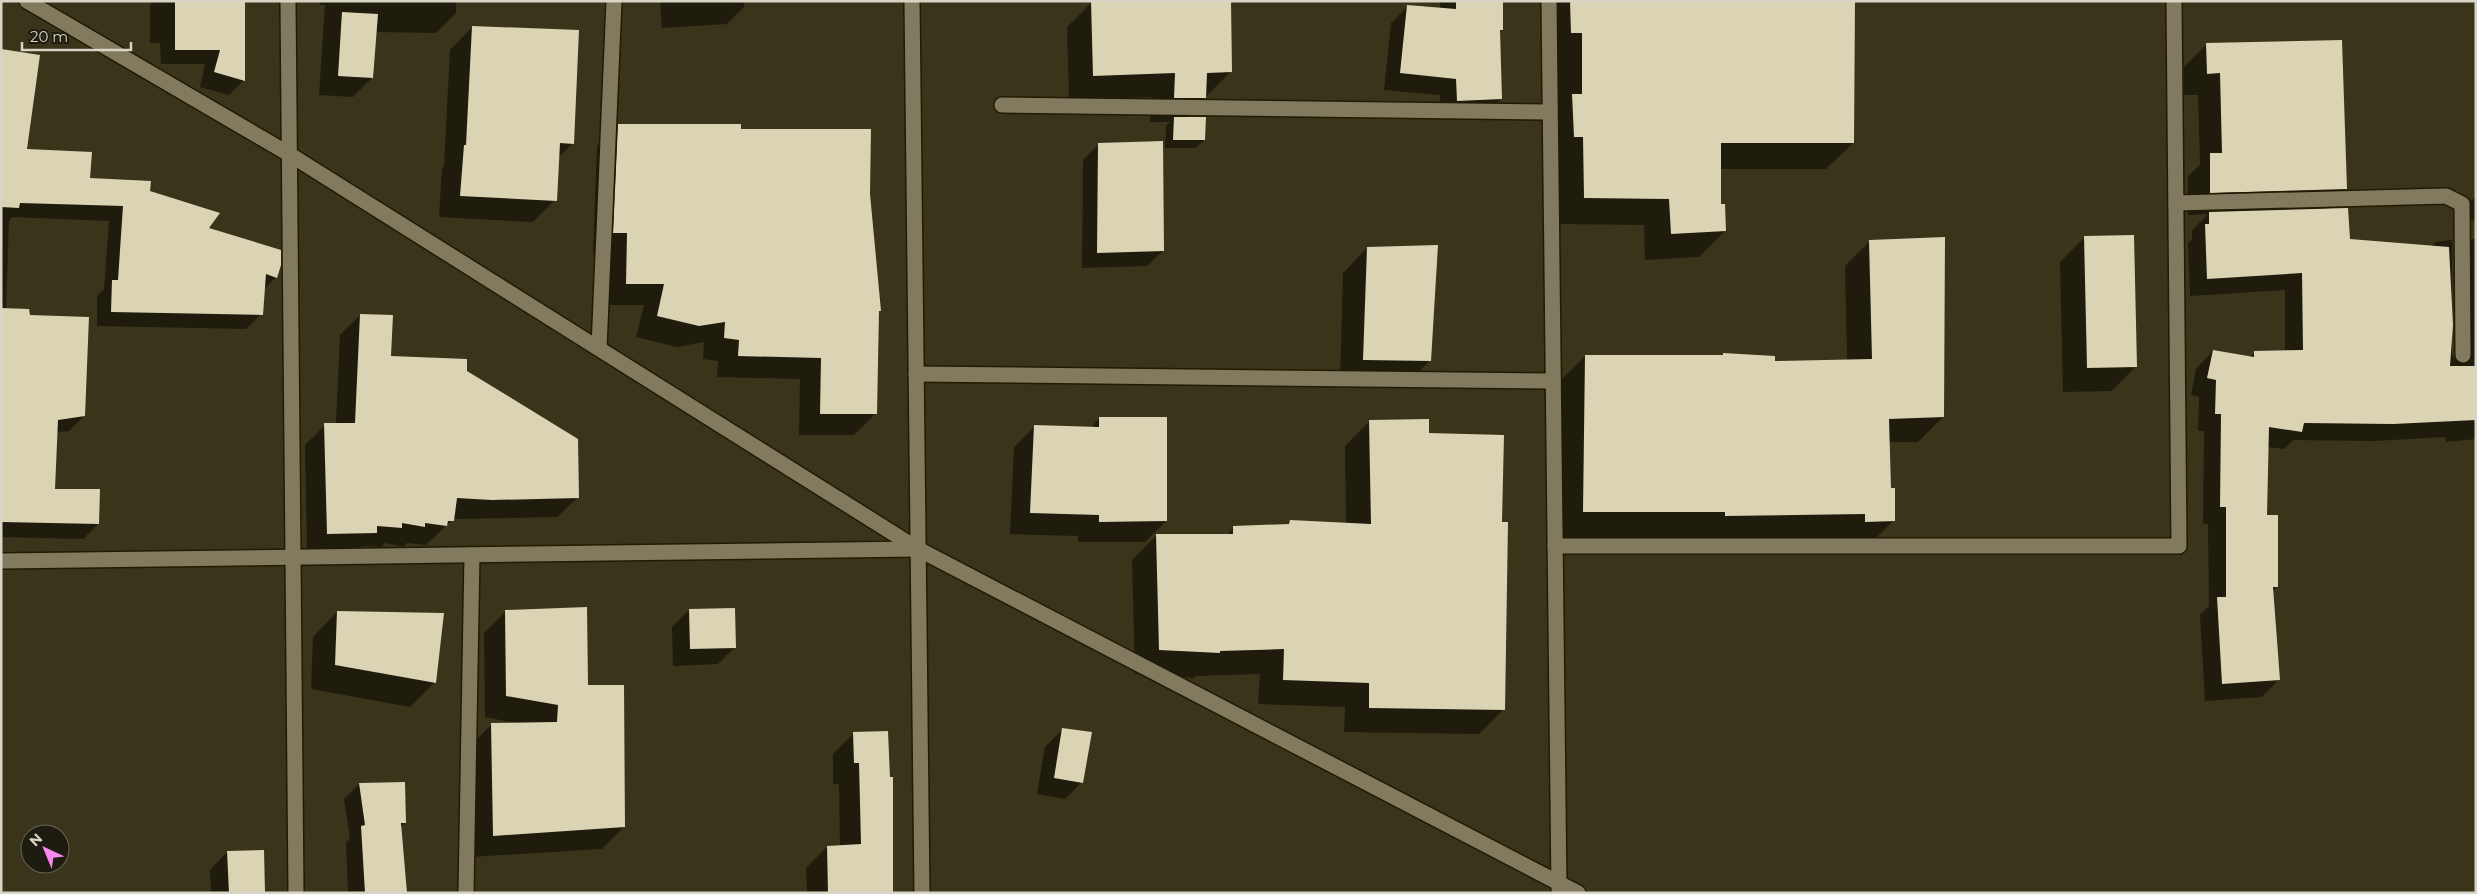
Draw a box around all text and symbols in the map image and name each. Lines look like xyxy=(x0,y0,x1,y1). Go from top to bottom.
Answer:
scale bar xyxy=(22,20,131,52)
text: 20 m xyxy=(30,27,68,46)
north arrow xyxy=(20,824,70,874)
text: N xyxy=(26,829,46,850)

